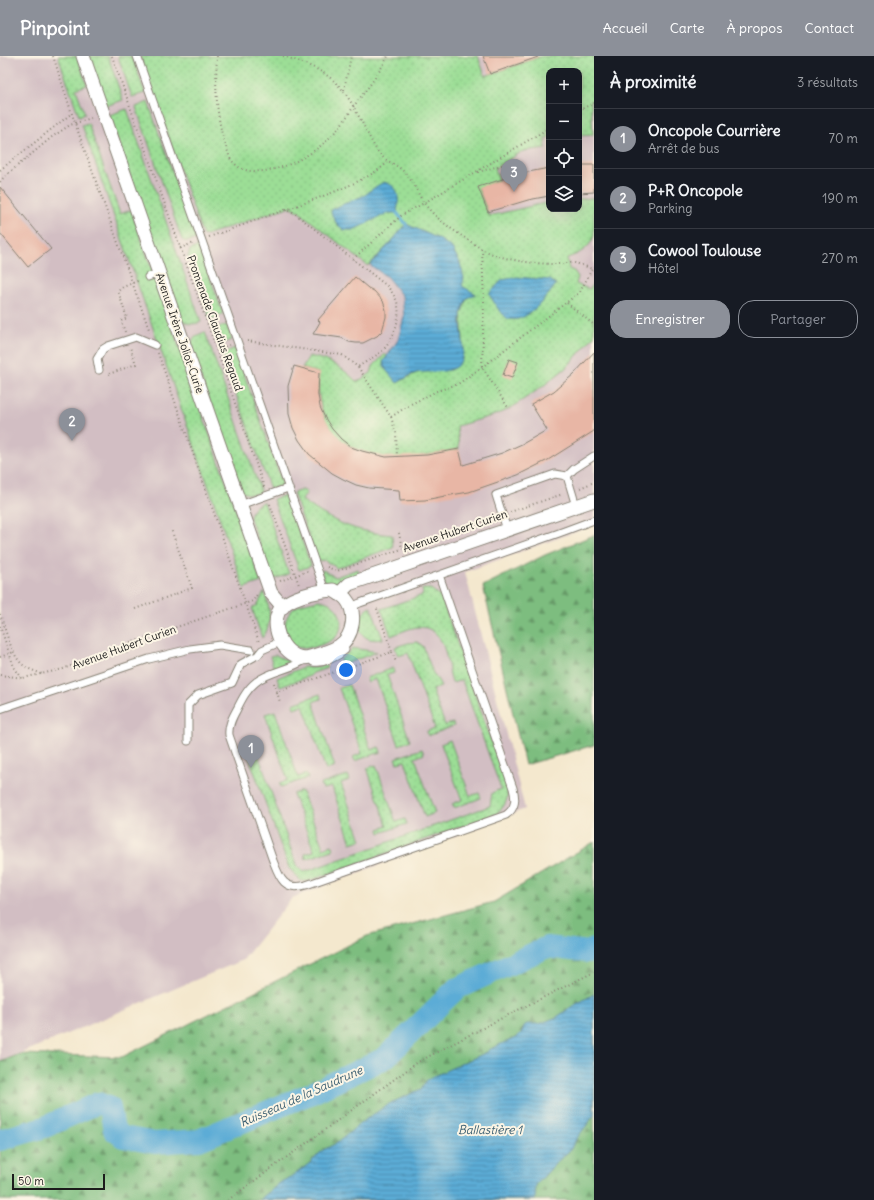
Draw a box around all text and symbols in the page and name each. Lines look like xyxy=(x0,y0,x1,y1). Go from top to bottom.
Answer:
text: Pinpoint xyxy=(20,16,90,40)
text: Accueil xyxy=(603,19,648,37)
text: Carte xyxy=(670,19,705,37)
text: À propos xyxy=(727,19,783,37)
text: Contact xyxy=(805,19,854,37)
map controls xyxy=(546,68,582,212)
button: + xyxy=(546,68,582,104)
text: À proximité xyxy=(610,71,696,93)
text: 3 résultats xyxy=(797,74,858,91)
button: − xyxy=(546,104,582,140)
text: Oncopole Courrière xyxy=(648,121,781,140)
text: 1 xyxy=(620,130,626,147)
text: 70 m xyxy=(829,130,858,147)
button: locate xyxy=(546,140,582,176)
text: Arrêt de bus xyxy=(648,140,719,157)
pin: 3 xyxy=(501,159,527,192)
button: layers xyxy=(546,176,582,212)
text: P+R Oncopole xyxy=(648,181,743,200)
text: 2 xyxy=(619,190,627,207)
text: 190 m xyxy=(822,190,858,207)
text: Parking xyxy=(648,200,693,217)
text: Cowool Toulouse xyxy=(648,241,761,260)
text: 3 xyxy=(619,250,627,267)
text: 270 m xyxy=(821,250,858,267)
street label: Promenade Claudius Regaud xyxy=(184,253,246,393)
text: Hôtel xyxy=(648,260,679,277)
street label: Avenue Irène Joliot-Curie xyxy=(153,271,207,395)
button: Enregistrer xyxy=(610,300,730,338)
button: Partager xyxy=(738,300,858,338)
pin: 2 xyxy=(59,408,85,441)
street label: Avenue Hubert Curien xyxy=(401,507,509,555)
street label: Avenue Hubert Curien xyxy=(70,622,178,672)
your location xyxy=(336,660,356,680)
pin: 1 xyxy=(238,735,264,768)
water label: Ruisseau de la Saudrune xyxy=(237,1062,366,1130)
water label: Ballastière 1 xyxy=(458,1122,523,1137)
scale bar xyxy=(12,1172,105,1191)
text: 50 m xyxy=(18,1174,44,1188)

